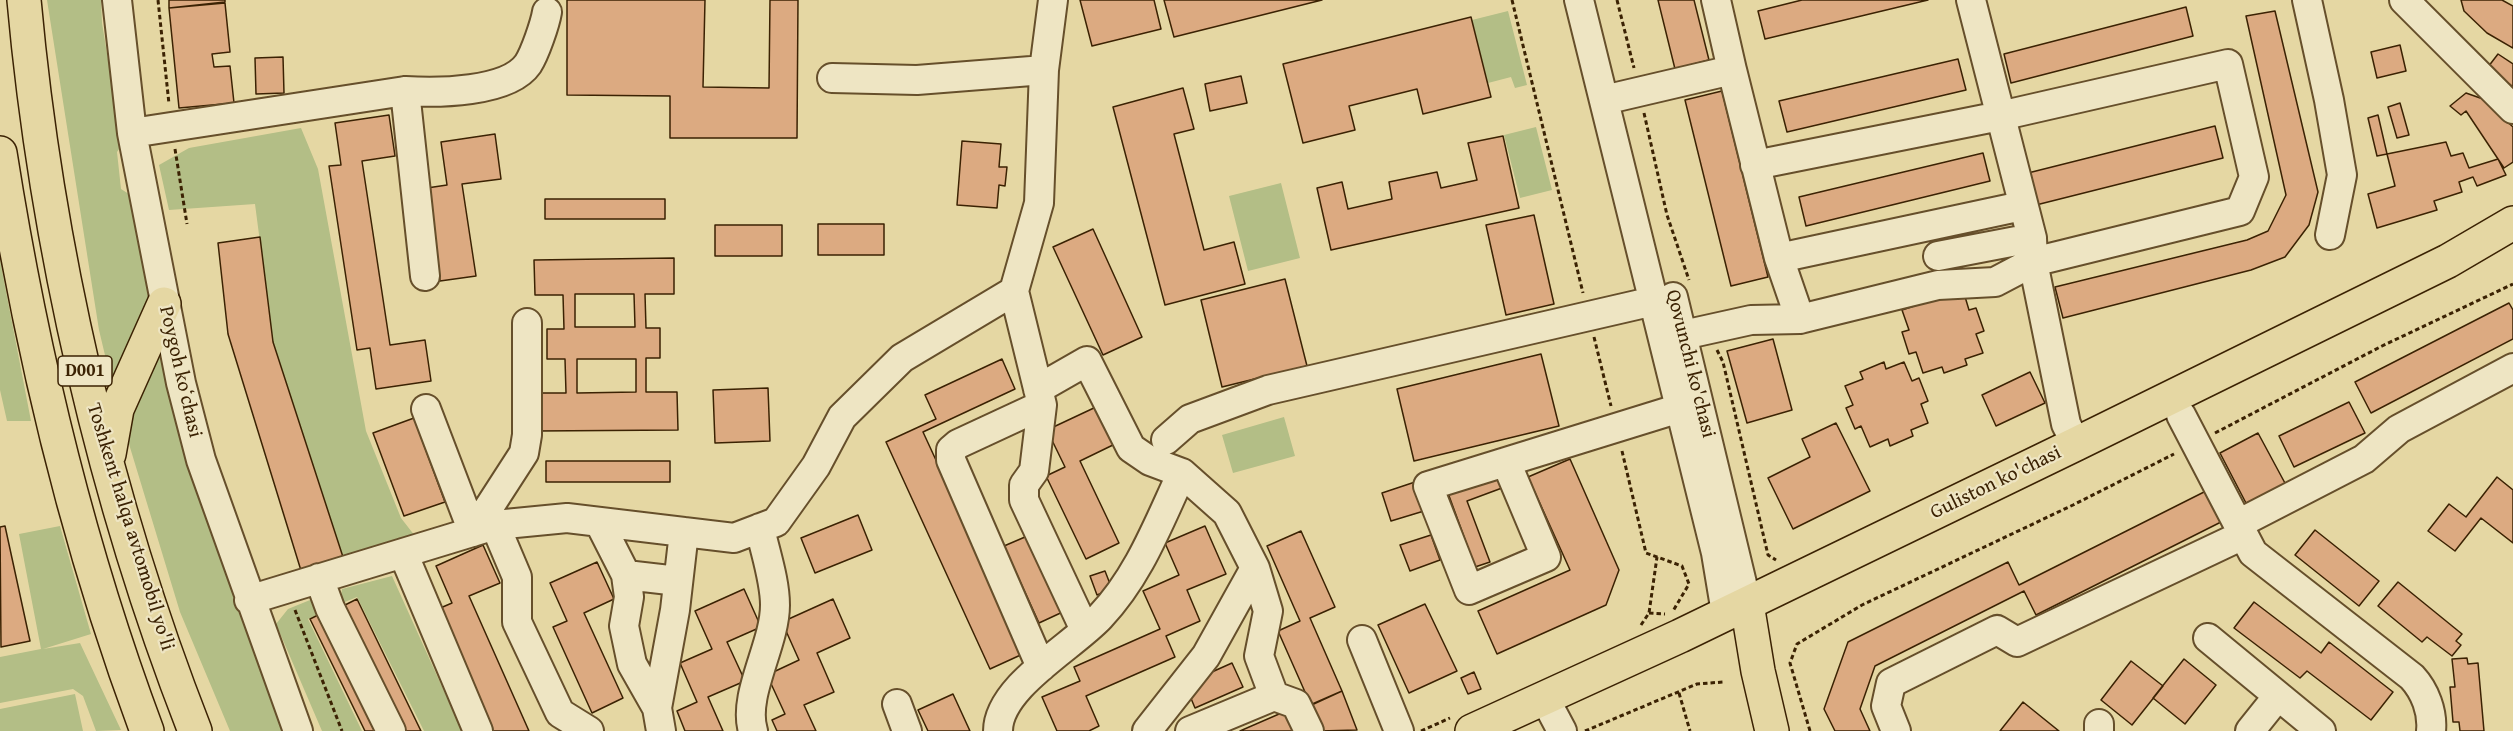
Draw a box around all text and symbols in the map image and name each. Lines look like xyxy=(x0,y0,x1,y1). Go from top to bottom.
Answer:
street label: Qovunchi ko'chasi xyxy=(1660,288,1720,440)
street label: Poygoh koʻchasi xyxy=(153,304,207,440)
road number: D001 xyxy=(58,356,112,386)
street label: Toshkent halqa avtomobil yo'li xyxy=(81,400,179,654)
street label: Guliston ko'chasi xyxy=(1927,441,2065,525)

